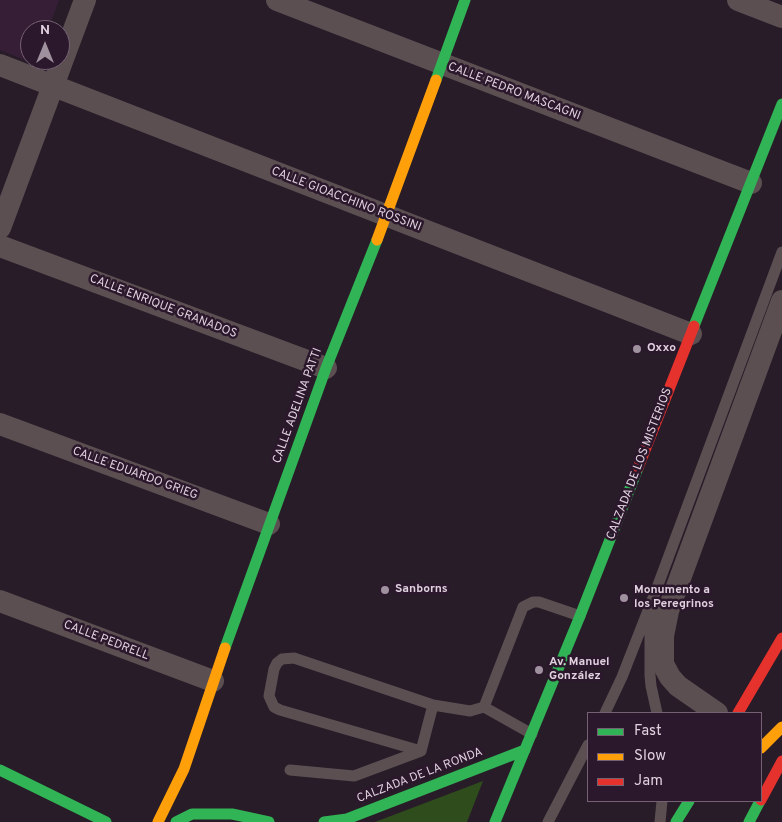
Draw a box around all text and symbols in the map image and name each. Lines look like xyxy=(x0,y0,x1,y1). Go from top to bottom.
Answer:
north arrow xyxy=(20,20,70,70)
text: N xyxy=(40,22,50,39)
street label: CALLE PEDRO MASCAGNI xyxy=(446,60,582,124)
street label: CALLE GIOACCHINO ROSSINI xyxy=(269,165,423,235)
street label: CALLE ENRIQUE GRANADOS xyxy=(87,272,239,342)
place label: Oxxo xyxy=(647,342,676,356)
marker: Oxxo xyxy=(631,343,643,355)
street label: CALLE ADELINA PATTI xyxy=(270,346,326,466)
street label: CALZADA DE LOS MISTERIOS xyxy=(604,386,676,542)
street label: CALLE EDUARDO GRIEG xyxy=(70,445,200,503)
place label: Sanborns xyxy=(395,583,448,597)
marker: Sanborns xyxy=(379,584,391,596)
place label: Monumento a los Peregrinos xyxy=(634,584,714,612)
marker: Monumento a los Peregrinos xyxy=(618,592,630,604)
street label: CALLE PEDRELL xyxy=(61,618,151,664)
place label: Av. Manuel González xyxy=(549,656,610,684)
marker: Av. Manuel González xyxy=(533,664,545,676)
legend xyxy=(587,712,762,802)
text: Fast xyxy=(634,722,662,741)
street label: CALZADA DE LA RONDA xyxy=(355,745,485,807)
text: Slow xyxy=(634,747,666,766)
text: Jam xyxy=(634,772,663,791)

